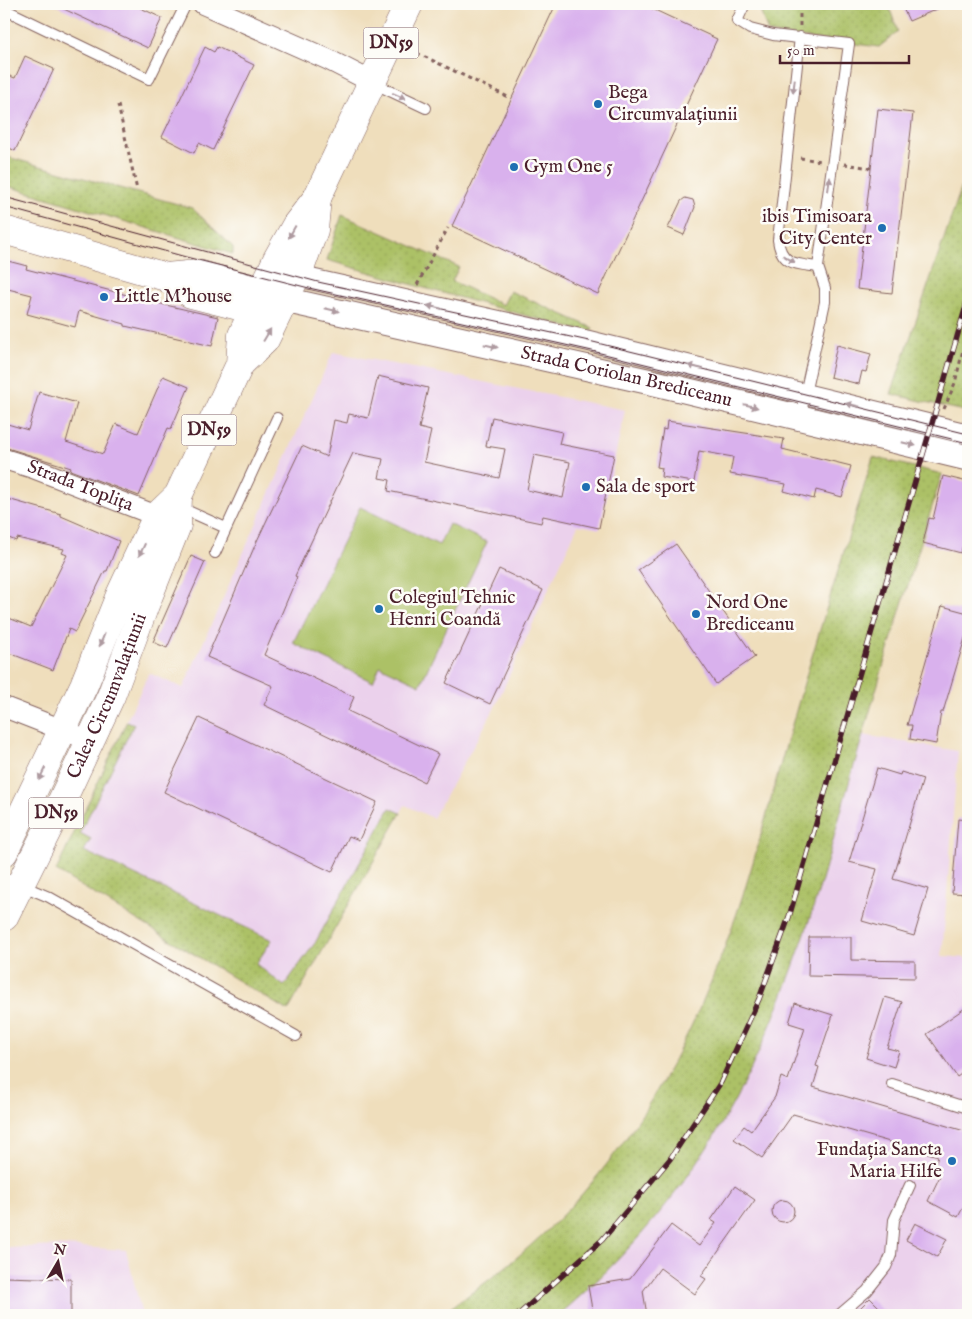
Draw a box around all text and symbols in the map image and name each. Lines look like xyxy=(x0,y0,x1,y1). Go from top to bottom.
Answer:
road number: DN59 xyxy=(364,28,418,58)
scale bar xyxy=(780,32,908,64)
text: 50 m xyxy=(787,41,815,60)
one-way arrow xyxy=(790,78,798,94)
place label: Bega Circumvalațiunii xyxy=(608,81,738,127)
one-way arrow xyxy=(392,92,406,100)
marker: Bega Circumvalațiunii xyxy=(592,98,604,110)
place label: Gym One 5 xyxy=(524,155,613,179)
marker: Gym One 5 xyxy=(508,161,520,173)
one-way arrow xyxy=(826,176,834,192)
place label: ibis Timisoara City Center xyxy=(762,205,873,251)
marker: ibis Timisoara City Center xyxy=(876,222,888,234)
one-way arrow xyxy=(288,224,296,239)
one-way arrow xyxy=(783,255,796,264)
place label: Little M'house xyxy=(114,285,232,309)
marker: Little M'house xyxy=(98,291,110,303)
one-way arrow xyxy=(427,303,442,311)
one-way arrow xyxy=(325,306,340,314)
one-way arrow xyxy=(262,328,271,342)
street label: Strada Coriolan Brediceanu xyxy=(518,341,735,413)
one-way arrow xyxy=(483,342,498,350)
one-way arrow xyxy=(688,363,703,371)
one-way arrow xyxy=(846,401,861,409)
one-way arrow xyxy=(744,402,759,410)
road number: DN59 xyxy=(182,414,236,446)
one-way arrow xyxy=(902,440,917,448)
street label: Strada Toplița xyxy=(24,455,137,518)
place label: Sala de sport xyxy=(596,475,696,499)
marker: Sala de sport xyxy=(580,481,592,493)
one-way arrow xyxy=(137,543,145,557)
place label: Colegiul Tehnic Henri Coandă xyxy=(389,586,515,632)
place label: Nord One Brediceanu xyxy=(706,591,794,637)
marker: Colegiul Tehnic Henri Coandă xyxy=(373,603,385,615)
marker: Nord One Brediceanu xyxy=(690,608,702,620)
street label: Calea Circumvalațiunii xyxy=(62,610,153,783)
one-way arrow xyxy=(98,633,106,648)
one-way arrow xyxy=(38,767,46,781)
road number: DN59 xyxy=(28,798,84,828)
place label: Fundația Sancta Maria Hilfe xyxy=(817,1138,943,1184)
marker: Fundația Sancta Maria Hilfe xyxy=(946,1155,958,1167)
north arrow xyxy=(32,1236,82,1286)
text: N xyxy=(51,1240,67,1260)

